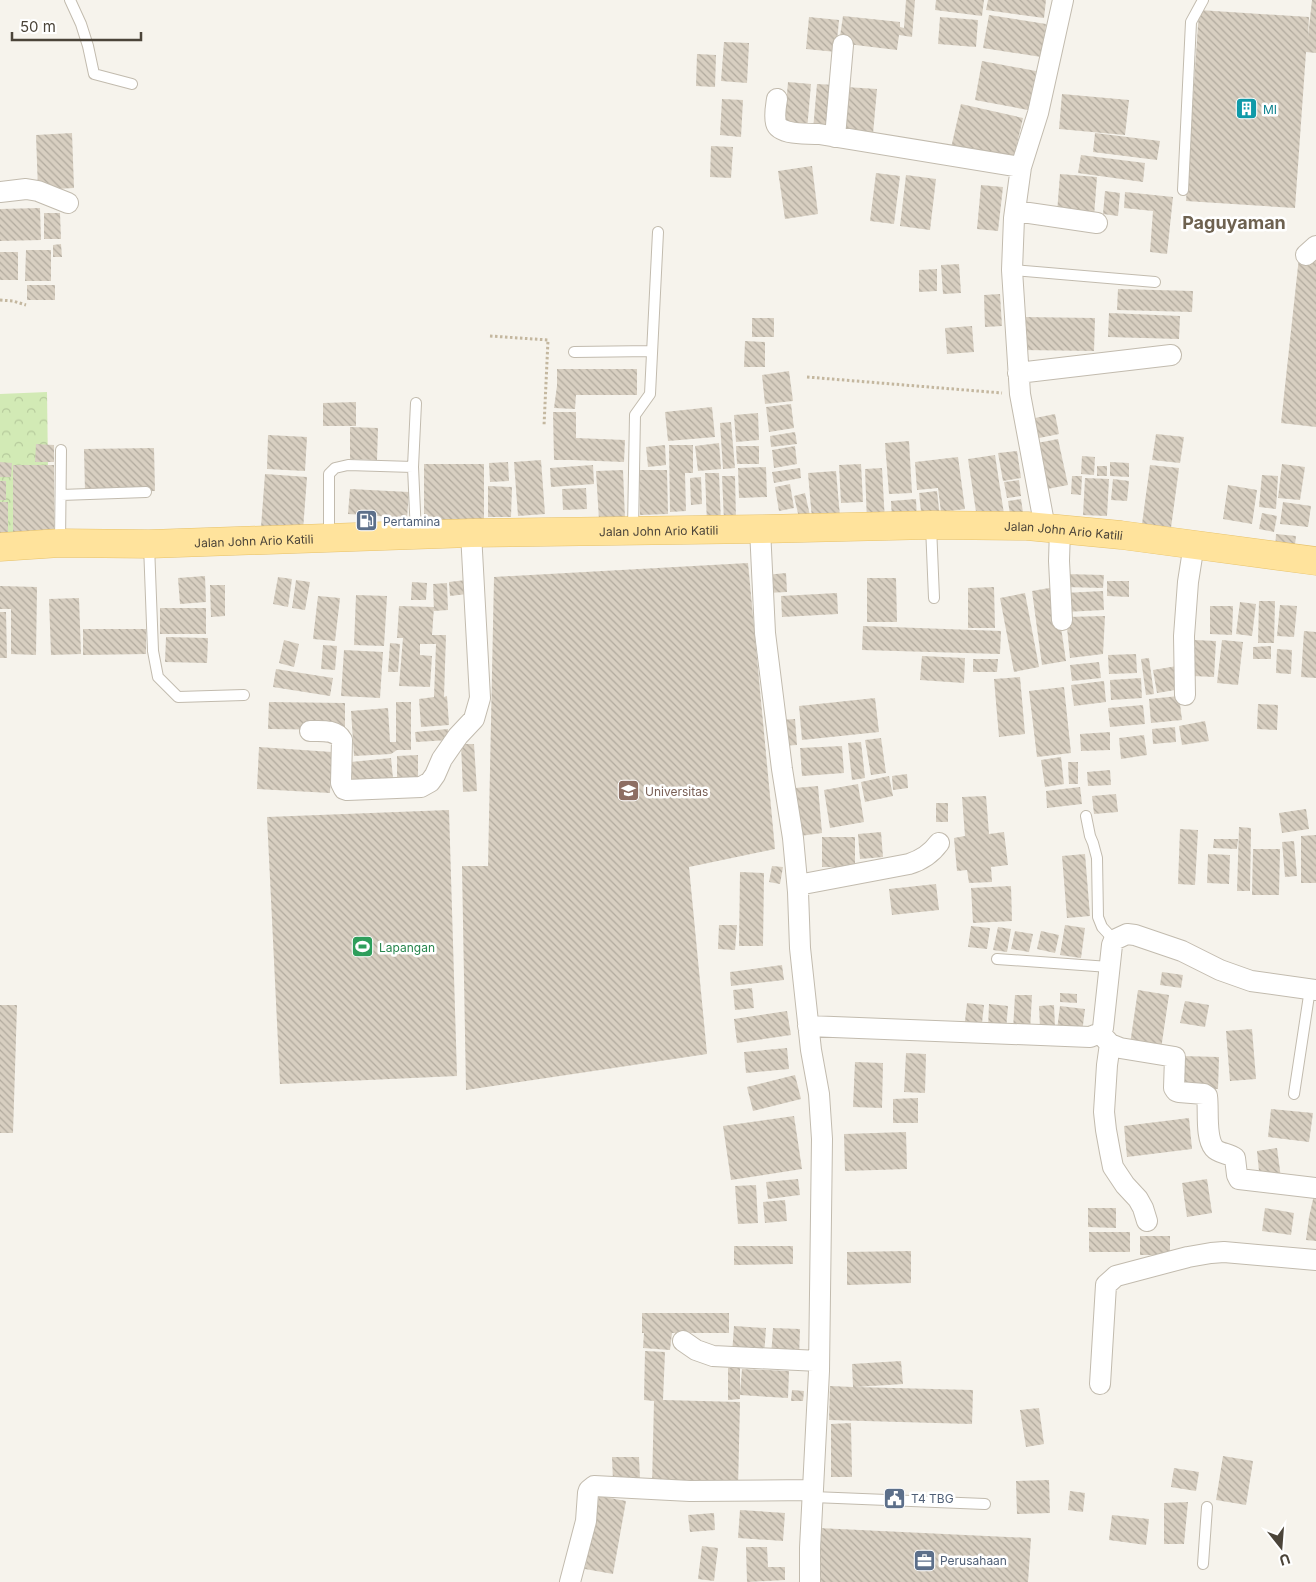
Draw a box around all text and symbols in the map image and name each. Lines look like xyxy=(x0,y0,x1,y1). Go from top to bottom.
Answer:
scale bar xyxy=(12,10,141,42)
text: 50 m xyxy=(20,17,56,36)
building icon: MI xyxy=(1235,97,1259,121)
place label: MI xyxy=(1263,102,1277,117)
district label: Paguyaman xyxy=(1182,212,1286,233)
fuel station icon: Pertamina xyxy=(355,509,379,533)
place label: Pertamina xyxy=(383,514,440,529)
street label: Jalan John Ario Katili xyxy=(1004,518,1124,543)
street label: Jalan John Ario Katili xyxy=(599,522,719,539)
street label: Jalan John Ario Katili xyxy=(194,531,314,550)
school or university icon: Universitas xyxy=(617,779,641,803)
place label: Universitas xyxy=(645,784,708,799)
sports icon: Lapangan xyxy=(351,935,375,959)
place label: Lapangan xyxy=(379,940,435,955)
public building icon: T4 TBG xyxy=(883,1486,907,1510)
place label: T4 TBG xyxy=(911,1491,954,1506)
north arrow xyxy=(1256,1522,1306,1572)
office icon: Perusahaan xyxy=(912,1548,936,1572)
text: U xyxy=(1278,1550,1292,1570)
place label: Perusahaan xyxy=(940,1553,1007,1568)

